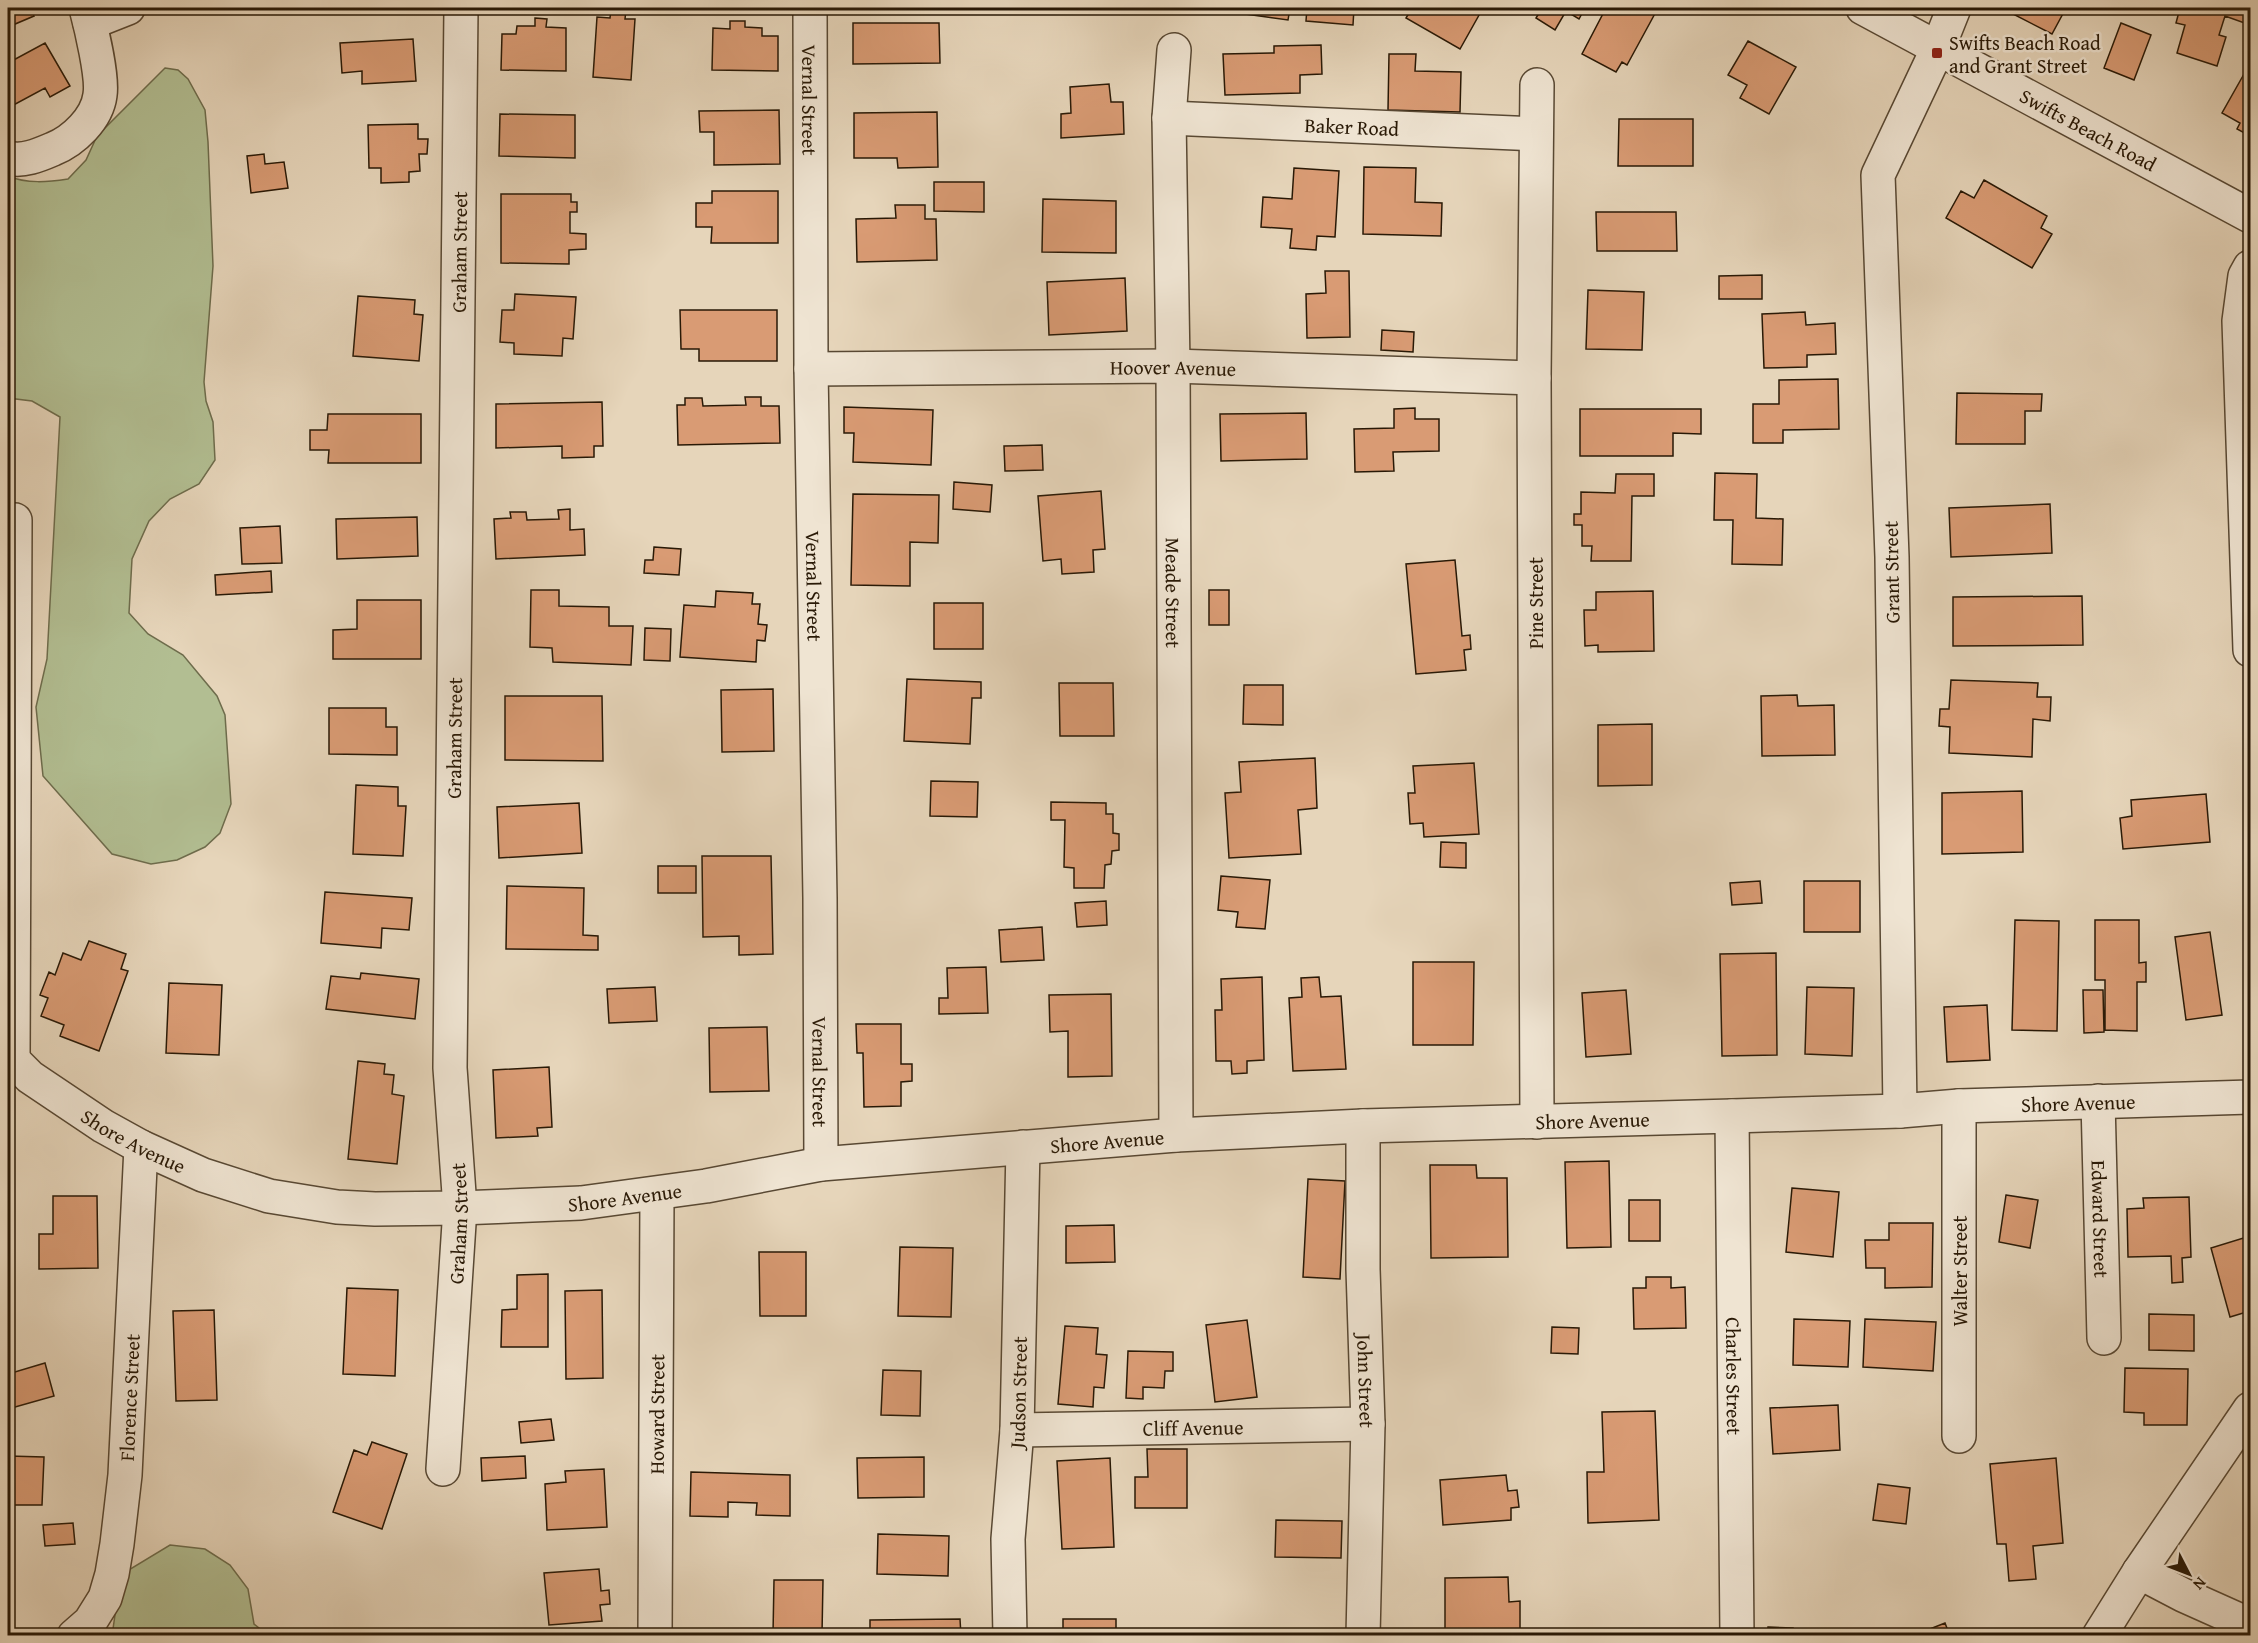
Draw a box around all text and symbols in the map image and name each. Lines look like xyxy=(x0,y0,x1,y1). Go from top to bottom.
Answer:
place label: Swifts Beach Road and Grant Street xyxy=(1949,28,2101,80)
street label: Vernal Street xyxy=(796,45,825,155)
marker: Swifts Beach Road and Grant Street xyxy=(1930,46,1944,60)
street label: Swifts Beach Road xyxy=(2015,81,2162,178)
street label: Baker Road xyxy=(1304,109,1400,143)
street label: Graham Street xyxy=(443,191,474,313)
street label: Hoover Avenue xyxy=(1110,351,1237,383)
street label: Grant Street xyxy=(1876,520,1906,624)
street label: Vernal Street xyxy=(799,530,830,642)
street label: Meade Street xyxy=(1159,538,1189,648)
street label: Pine Street xyxy=(1521,557,1550,649)
street label: Graham Street xyxy=(438,677,469,799)
street label: Vernal Street xyxy=(806,1016,835,1127)
street label: Shore Avenue xyxy=(2020,1086,2136,1119)
street label: Shore Avenue xyxy=(76,1101,191,1180)
street label: Shore Avenue xyxy=(1535,1104,1650,1136)
street label: Shore Avenue xyxy=(1049,1122,1165,1160)
street label: Edward Street xyxy=(2085,1160,2117,1278)
street label: Graham Street xyxy=(441,1162,475,1285)
street label: Shore Avenue xyxy=(567,1175,683,1218)
street label: Walter Street xyxy=(1945,1216,1974,1326)
street label: Charles Street xyxy=(1719,1317,1750,1435)
street label: John Street xyxy=(1351,1330,1383,1428)
street label: Florence Street xyxy=(111,1333,146,1462)
street label: Judson Street xyxy=(1001,1336,1033,1453)
street label: Howard Street xyxy=(641,1354,671,1474)
street label: Cliff Avenue xyxy=(1142,1412,1244,1442)
north arrow xyxy=(2159,1544,2219,1604)
text: N xyxy=(2187,1572,2213,1596)

